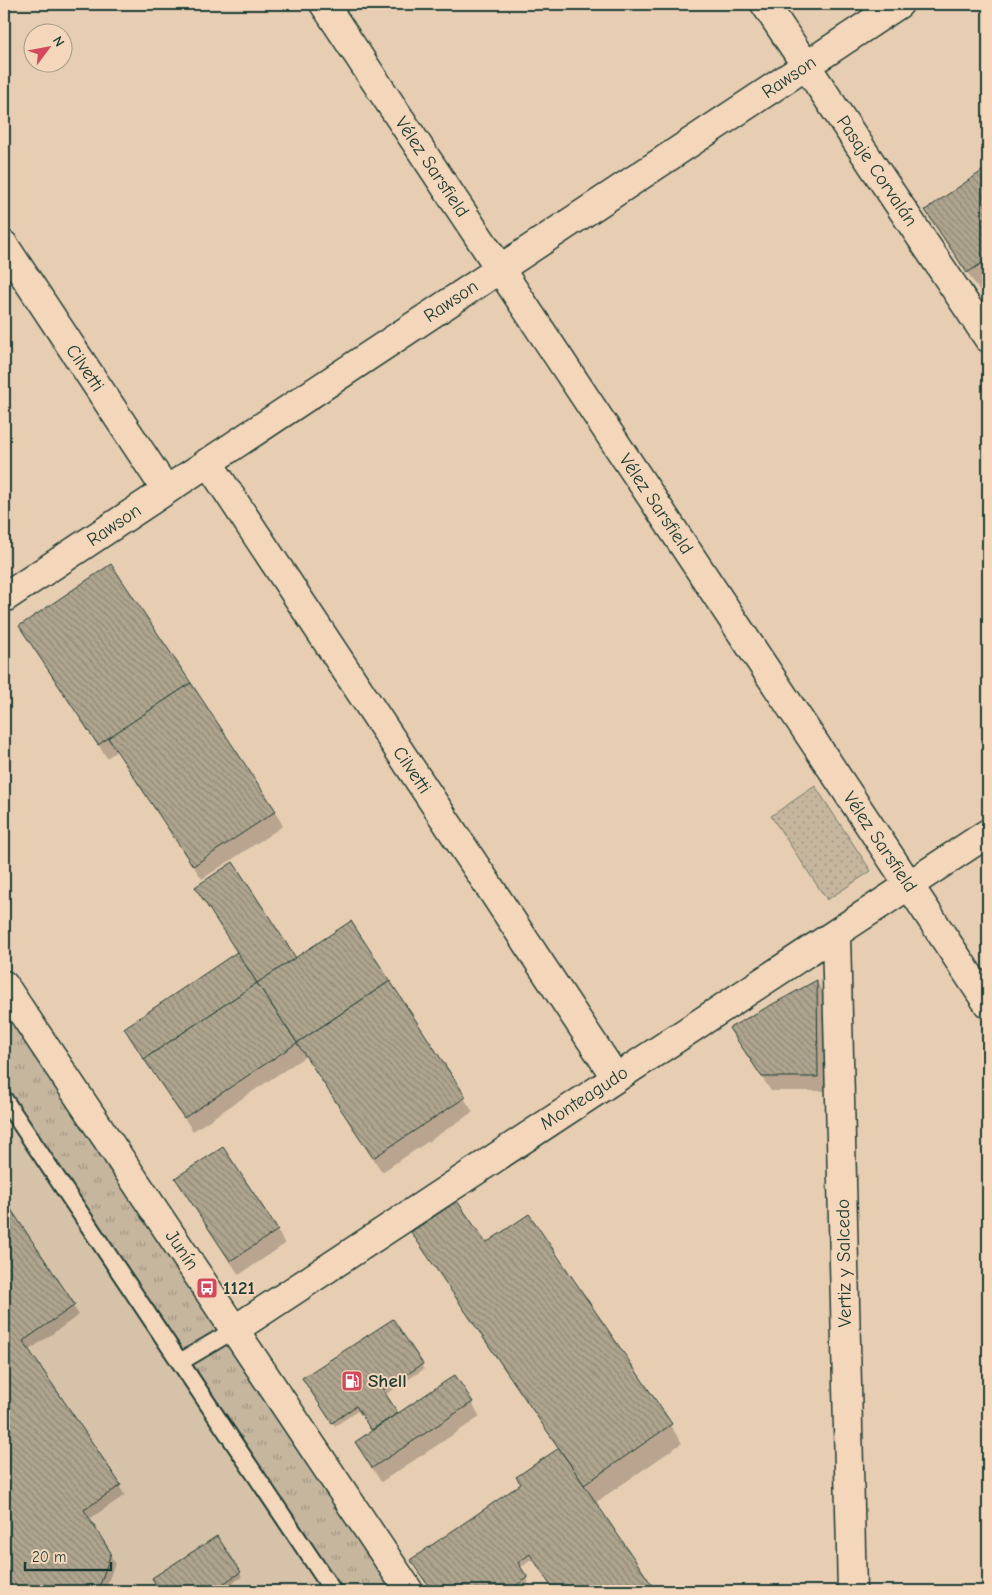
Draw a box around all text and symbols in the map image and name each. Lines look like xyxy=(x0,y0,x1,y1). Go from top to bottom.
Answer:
north arrow xyxy=(22,22,72,72)
text: N xyxy=(49,33,68,50)
street label: Rawson xyxy=(758,51,820,103)
street label: Pasaje Corvalán xyxy=(832,111,922,231)
street label: Vélez Sarsfield xyxy=(390,112,474,222)
street label: Rawson xyxy=(420,275,482,327)
street label: Cilvetti xyxy=(61,340,109,396)
street label: Vélez Sarsfield xyxy=(614,449,698,559)
street label: Rawson xyxy=(83,499,145,551)
street label: Cilvetti xyxy=(388,742,436,798)
street label: Vélez Sarsfield xyxy=(838,787,922,897)
street label: Monteagudo xyxy=(536,1061,632,1135)
street label: Vertiz y Salcedo xyxy=(832,1199,856,1327)
street label: Junín xyxy=(161,1226,203,1274)
bus stop icon: 1121 xyxy=(195,1276,219,1300)
place label: 1121 xyxy=(223,1277,255,1299)
fuel station icon: Shell xyxy=(340,1369,364,1393)
place label: Shell xyxy=(368,1370,407,1392)
scale bar xyxy=(25,1540,111,1572)
text: 20 m xyxy=(32,1548,66,1566)

